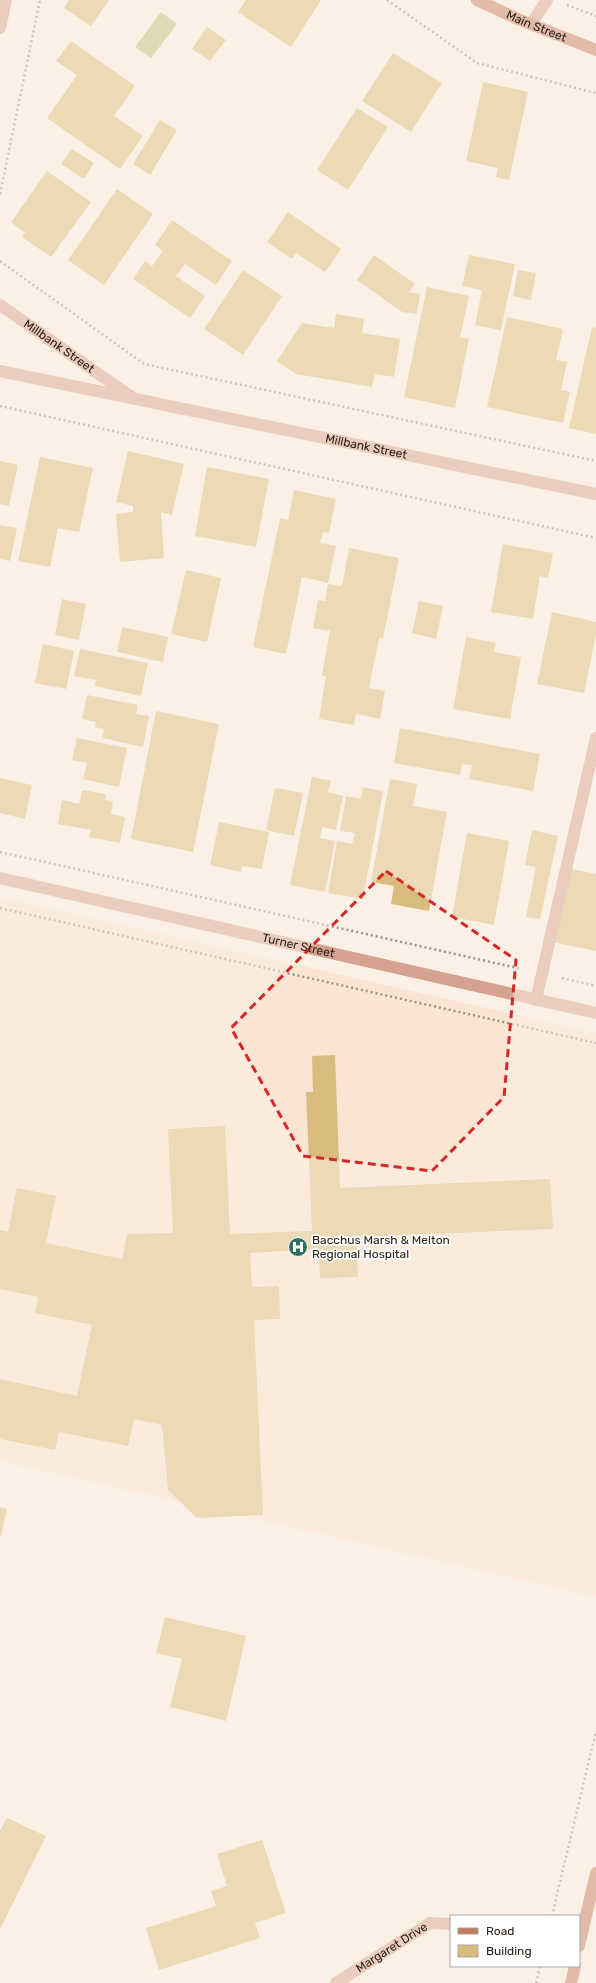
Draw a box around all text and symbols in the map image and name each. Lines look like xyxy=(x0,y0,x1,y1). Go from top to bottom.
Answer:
street label: Main Street xyxy=(504,8,569,45)
street label: Millbank Street xyxy=(21,317,97,376)
street label: Millbank Street xyxy=(324,431,409,462)
street label: Turner Street xyxy=(261,931,336,961)
place label: Bacchus Marsh & Melton Regional Hospital xyxy=(312,1233,450,1261)
hospital icon: Bacchus Marsh & Melton Regional Hospital xyxy=(287,1236,309,1258)
legend xyxy=(450,1915,580,1967)
street label: Margaret Drive xyxy=(353,1919,430,1975)
text: Road xyxy=(486,1924,514,1938)
text: Building xyxy=(486,1944,532,1958)

